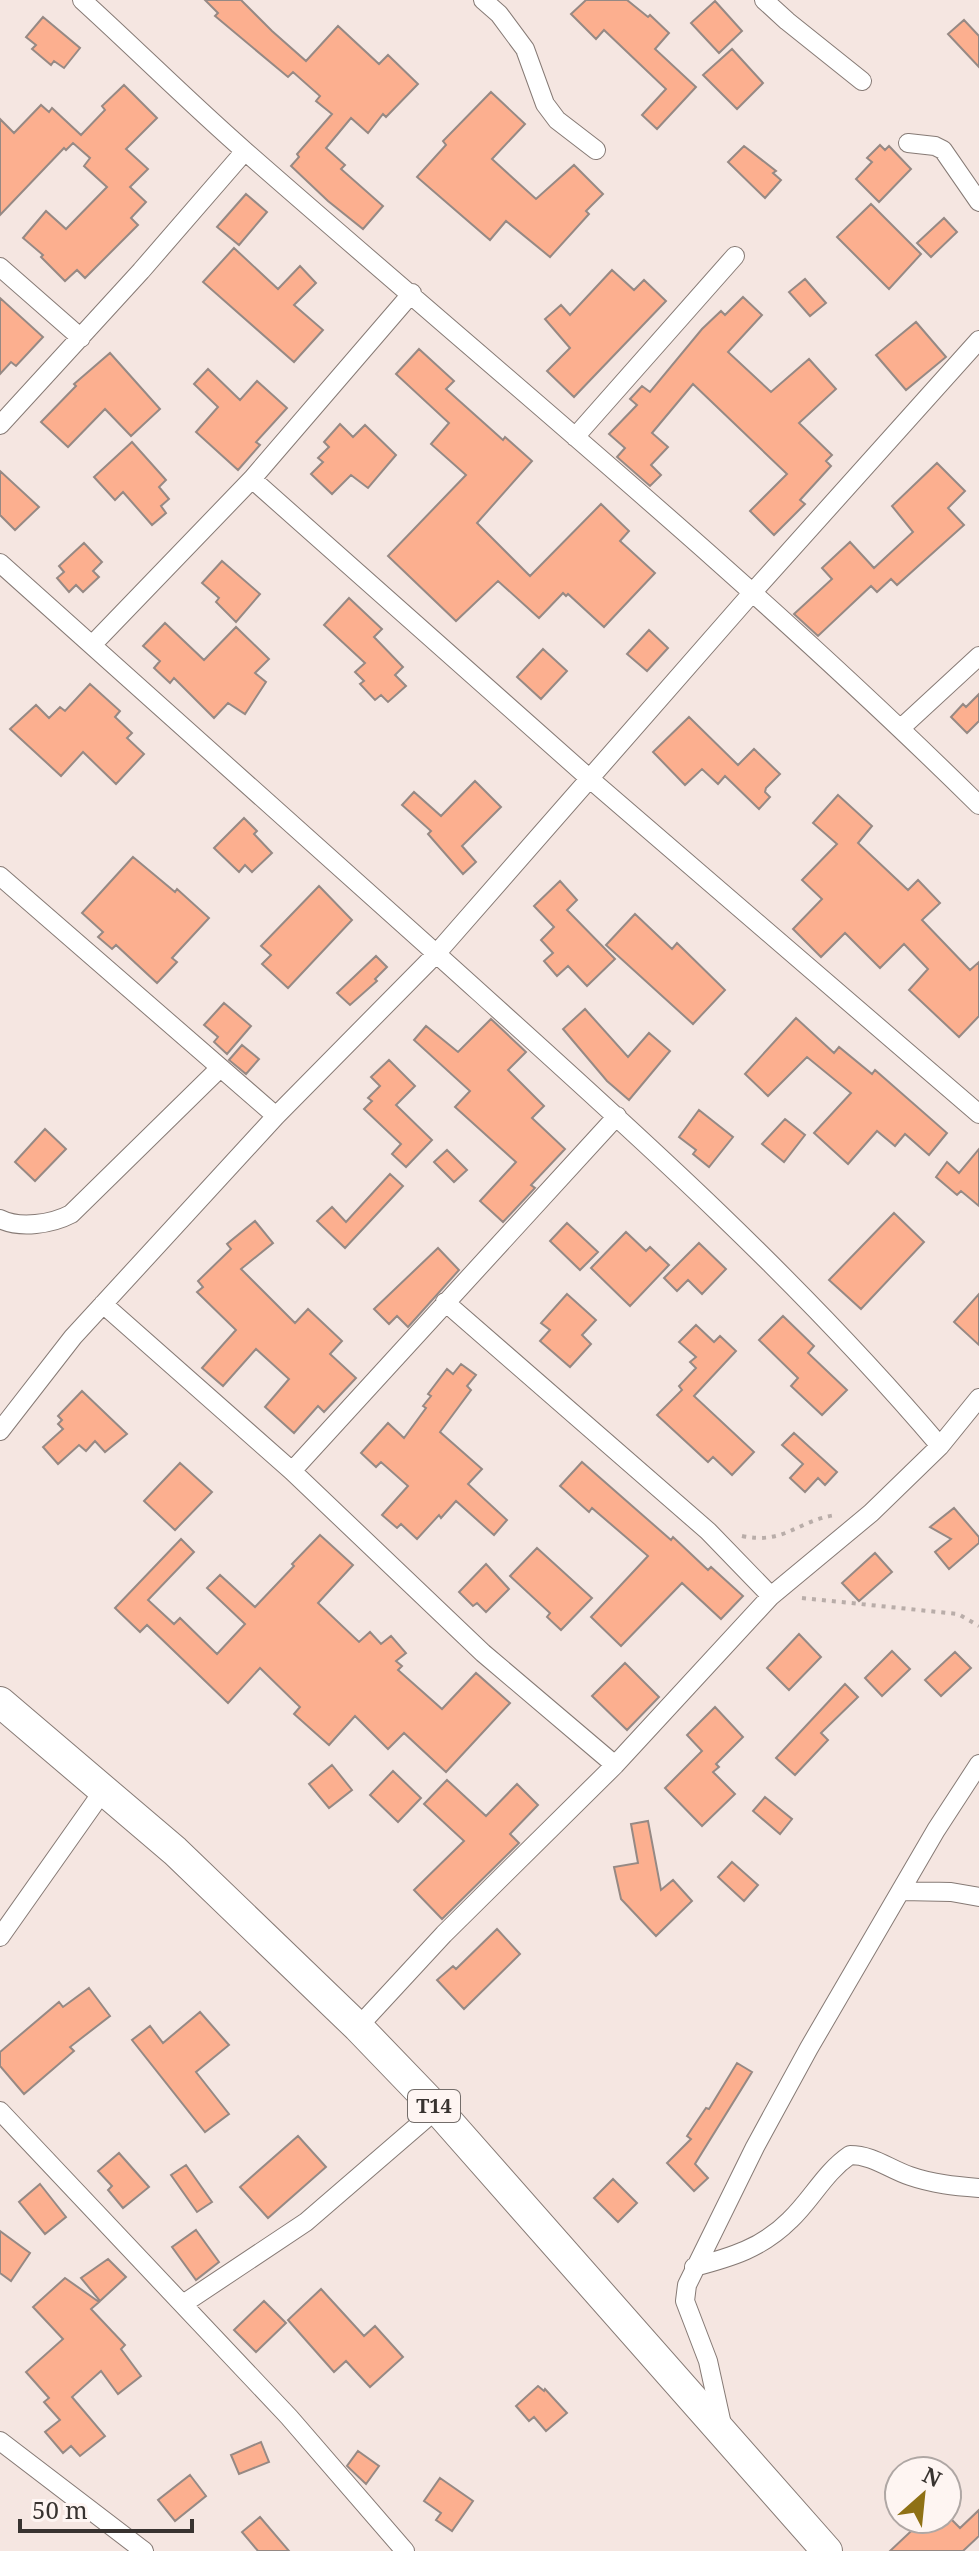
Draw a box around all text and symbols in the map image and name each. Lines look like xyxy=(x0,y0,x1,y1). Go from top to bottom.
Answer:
road number: T14 xyxy=(408,2090,460,2122)
north arrow xyxy=(883,2455,963,2535)
text: N xyxy=(918,2459,947,2494)
scale bar xyxy=(20,2483,192,2533)
text: 50 m xyxy=(32,2493,88,2526)

